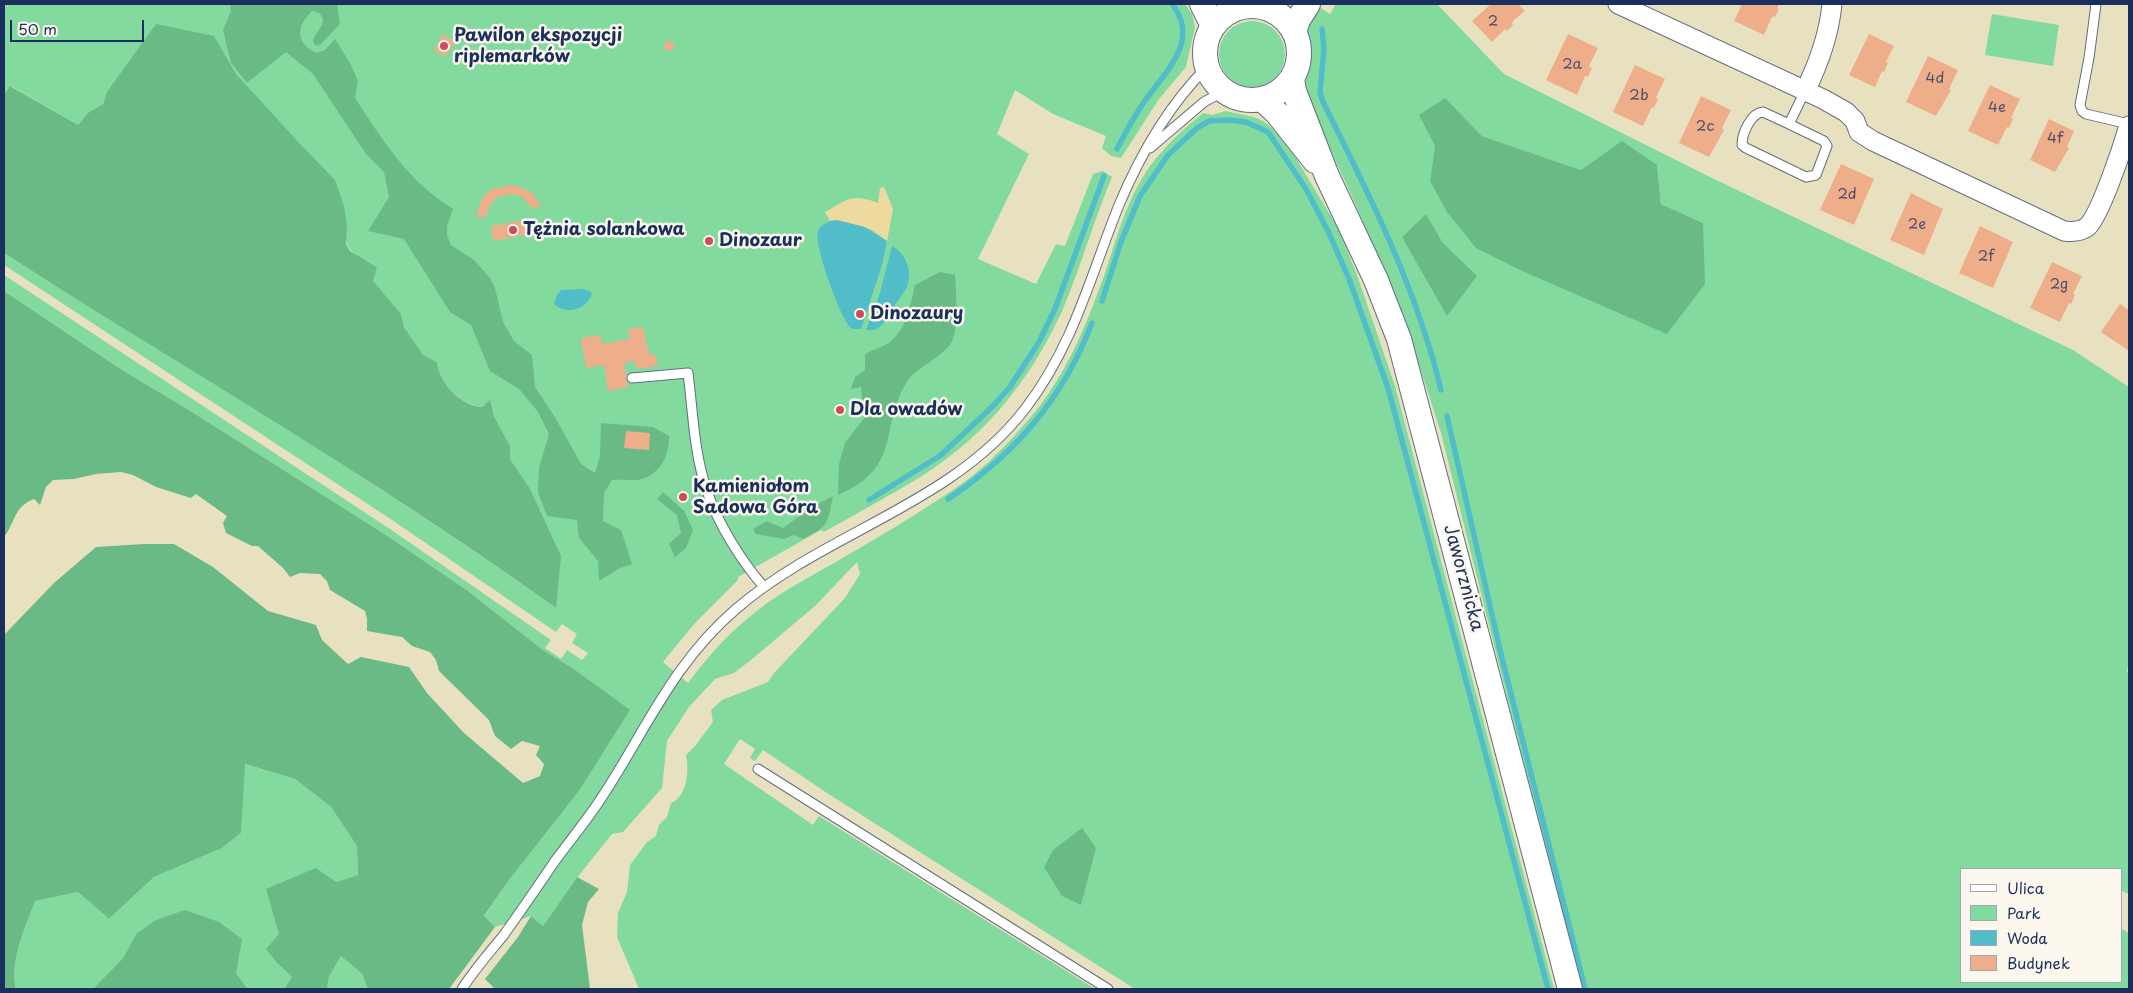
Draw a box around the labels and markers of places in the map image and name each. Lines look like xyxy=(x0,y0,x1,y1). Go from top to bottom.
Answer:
place label: Pawilon ekspozycji riplemarków xyxy=(454,25,622,68)
marker: Pawilon ekspozycji riplemarków xyxy=(438,40,450,52)
place label: Tężnia solankowa xyxy=(523,219,685,241)
marker: Tężnia solankowa xyxy=(507,224,519,236)
place label: Dinozaur xyxy=(719,230,802,252)
marker: Dinozaur xyxy=(703,235,715,247)
place label: Dinozaury xyxy=(870,303,963,325)
marker: Dinozaury xyxy=(854,308,866,320)
place label: Dla owadów xyxy=(850,399,963,421)
marker: Dla owadów xyxy=(834,404,846,416)
place label: Kamieniołom Sadowa Góra xyxy=(693,476,818,518)
marker: Kamieniołom Sadowa Góra xyxy=(677,491,689,503)

